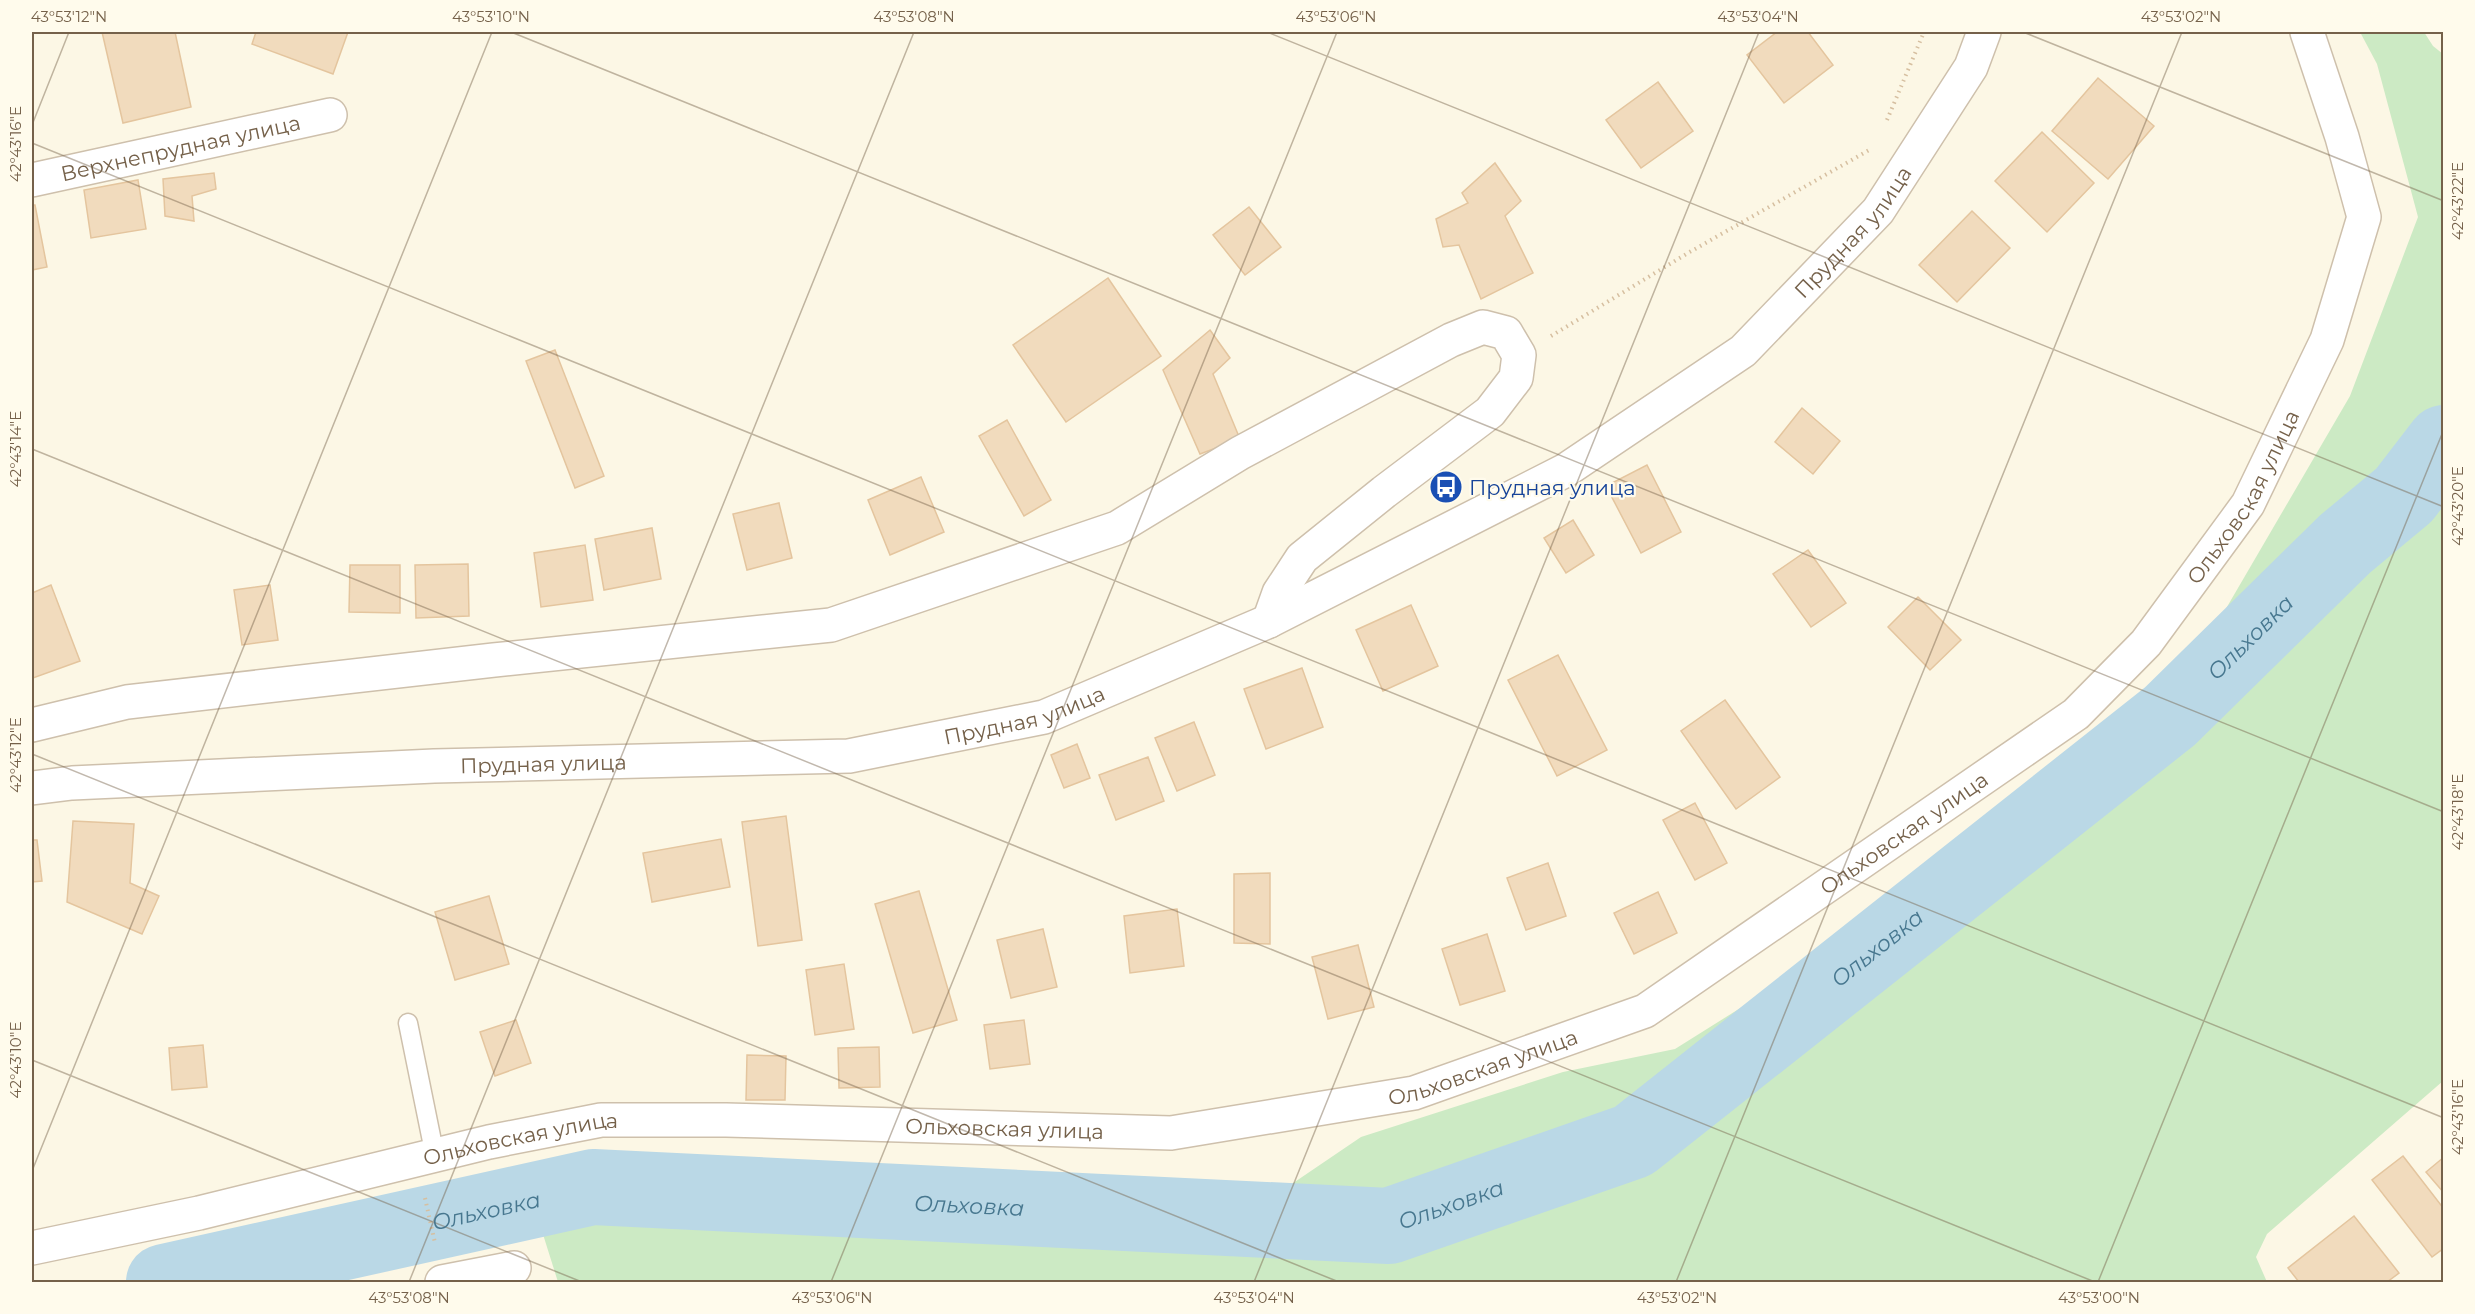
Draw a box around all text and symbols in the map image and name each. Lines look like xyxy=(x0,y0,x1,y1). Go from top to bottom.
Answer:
text: 43°53'12"N xyxy=(31,7,107,26)
text: 43°53'10"N xyxy=(452,7,530,26)
text: 43°53'08"N xyxy=(873,7,955,26)
text: 43°53'06"N xyxy=(1296,7,1376,26)
text: 43°53'04"N xyxy=(1717,7,1799,26)
text: 43°53'02"N xyxy=(2141,7,2221,26)
text: 42°43'16"E xyxy=(6,106,25,182)
street label: Верхнепрудная улица xyxy=(58,109,303,186)
street label: Прудная улица xyxy=(1789,161,1916,303)
text: 42°43'22"E xyxy=(2448,162,2467,240)
street label: Ольховская улица xyxy=(2181,406,2304,589)
text: 42°43'14"E xyxy=(6,411,25,487)
text: 42°43'20"E xyxy=(2448,466,2467,546)
bus stop icon: Прудная улица xyxy=(1428,469,1464,505)
place label: Прудная улица xyxy=(1469,475,1636,500)
water label: Ольховка xyxy=(2201,589,2299,685)
street label: Прудная улица xyxy=(942,680,1108,749)
text: 42°43'12"E xyxy=(6,717,25,793)
street label: Прудная улица xyxy=(460,749,627,778)
street label: Ольховская улица xyxy=(1815,766,1992,899)
text: 42°43'18"E xyxy=(2448,774,2467,850)
water label: Ольховка xyxy=(1825,903,1929,993)
text: 42°43'10"E xyxy=(6,1022,25,1098)
street label: Ольховская улица xyxy=(1386,1024,1581,1110)
text: 42°43'16"E xyxy=(2448,1079,2467,1155)
street label: Ольховская улица xyxy=(420,1107,618,1170)
street label: Ольховская улица xyxy=(905,1113,1104,1144)
water label: Ольховка xyxy=(1395,1174,1507,1235)
water label: Ольховка xyxy=(429,1186,543,1236)
water label: Ольховка xyxy=(913,1189,1025,1222)
text: 43°53'08"N xyxy=(368,1288,450,1307)
text: 43°53'06"N xyxy=(792,1288,872,1307)
text: 43°53'04"N xyxy=(1213,1288,1295,1307)
text: 43°53'02"N xyxy=(1637,1288,1717,1307)
text: 43°53'00"N xyxy=(2058,1288,2140,1307)

